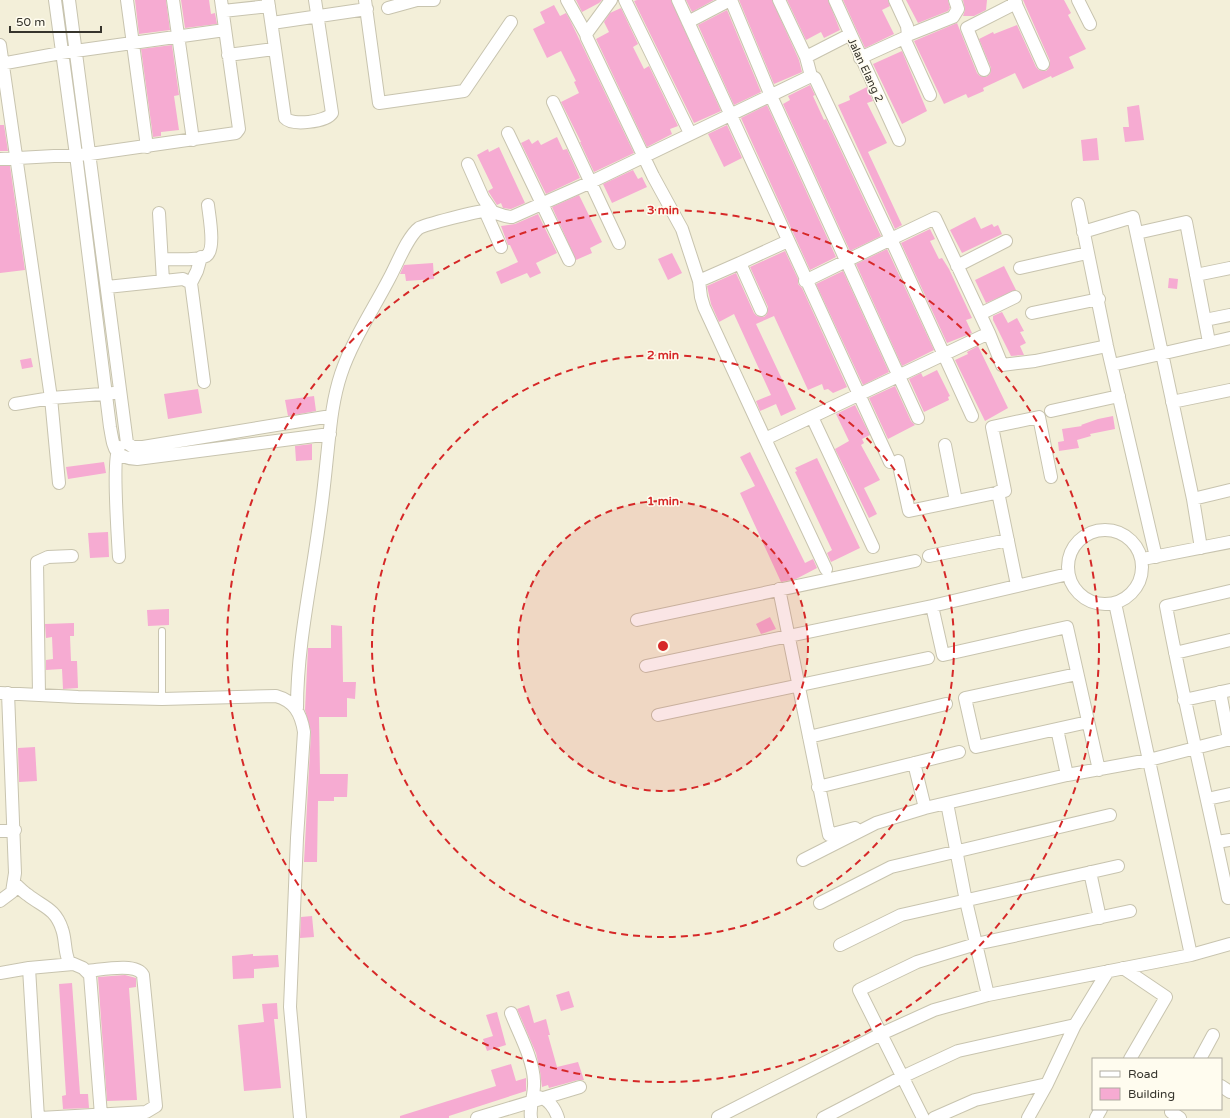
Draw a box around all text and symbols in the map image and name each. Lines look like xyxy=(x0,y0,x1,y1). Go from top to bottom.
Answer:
scale bar xyxy=(10,8,101,34)
text: 50 m xyxy=(16,15,45,29)
street label: Jalan Elang 2 xyxy=(845,36,886,104)
text: 3 min xyxy=(647,203,679,217)
text: 2 min xyxy=(647,348,679,362)
text: 1 min xyxy=(647,494,679,508)
centre of rings xyxy=(656,639,670,653)
legend xyxy=(1092,1058,1222,1110)
text: Road xyxy=(1128,1067,1158,1081)
text: Building xyxy=(1128,1087,1175,1101)

